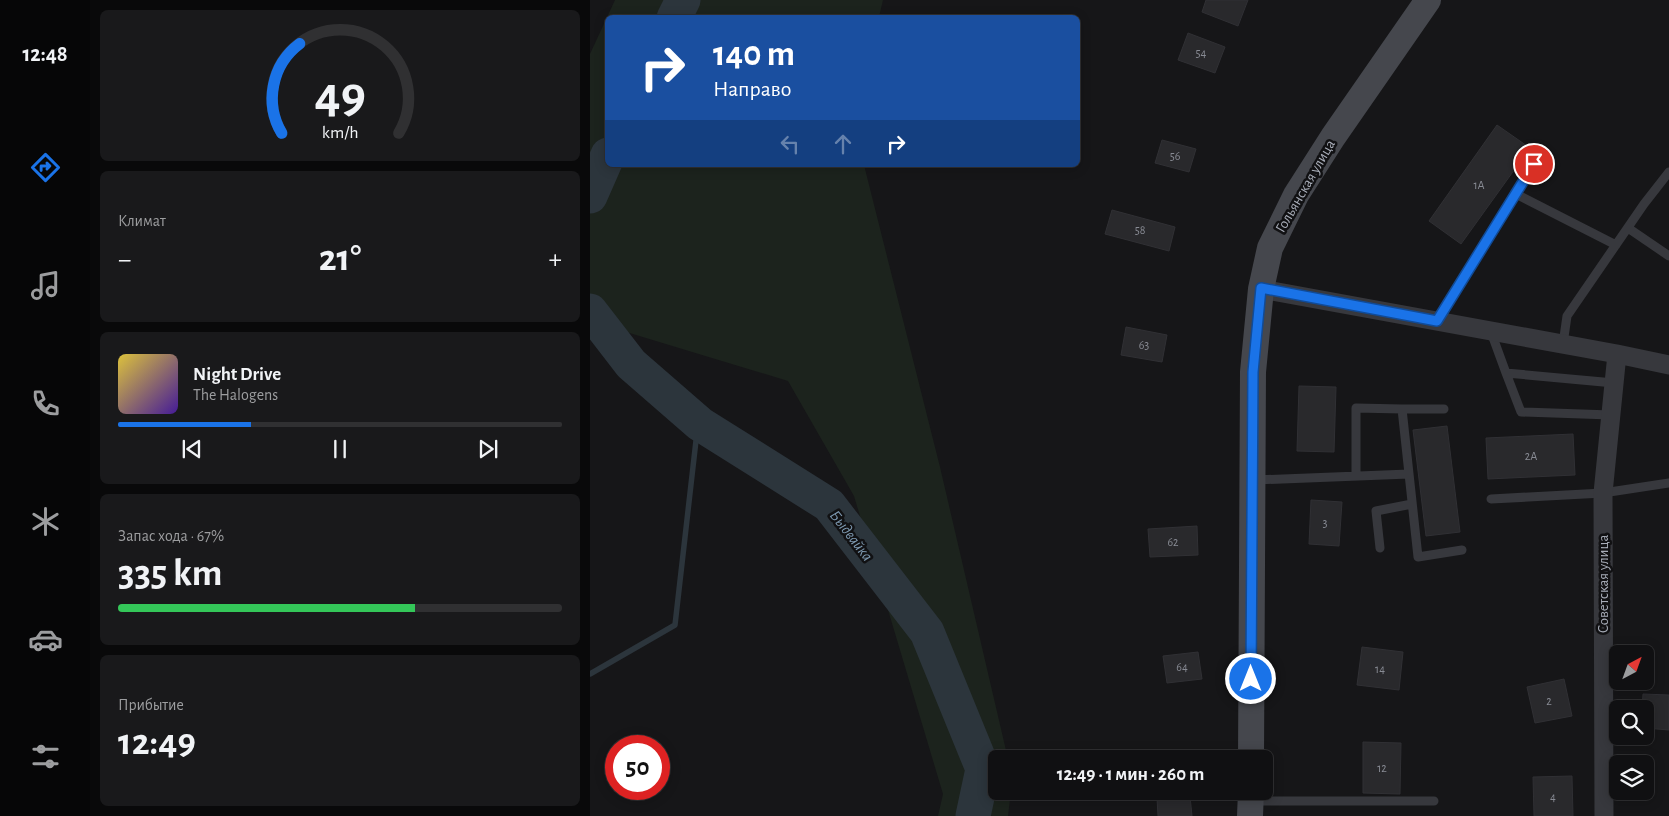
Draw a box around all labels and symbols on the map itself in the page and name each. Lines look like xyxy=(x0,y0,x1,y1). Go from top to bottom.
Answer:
house number: 54 xyxy=(1196,47,1207,59)
street label: Гольянская улица xyxy=(1273,137,1338,235)
pin xyxy=(1513,143,1555,185)
house number: 56 xyxy=(1170,150,1181,162)
house number: 1А xyxy=(1473,179,1485,191)
house number: 58 xyxy=(1135,224,1146,236)
house number: 63 xyxy=(1139,339,1149,351)
house number: 2А xyxy=(1525,450,1537,462)
water label: Быдвайка xyxy=(827,507,876,564)
house number: 3 xyxy=(1323,517,1328,529)
street label: Советская улица xyxy=(1596,534,1611,633)
house number: 62 xyxy=(1167,536,1179,548)
north arrow xyxy=(1609,645,1654,690)
position arrow xyxy=(1224,652,1276,704)
house number: 64 xyxy=(1176,661,1188,673)
house number: 14 xyxy=(1375,663,1385,675)
house number: 2 xyxy=(1546,695,1552,707)
speed limit sign: 50 xyxy=(605,735,670,800)
house number: 12 xyxy=(1377,762,1387,774)
house number: 4 xyxy=(1550,791,1556,803)

